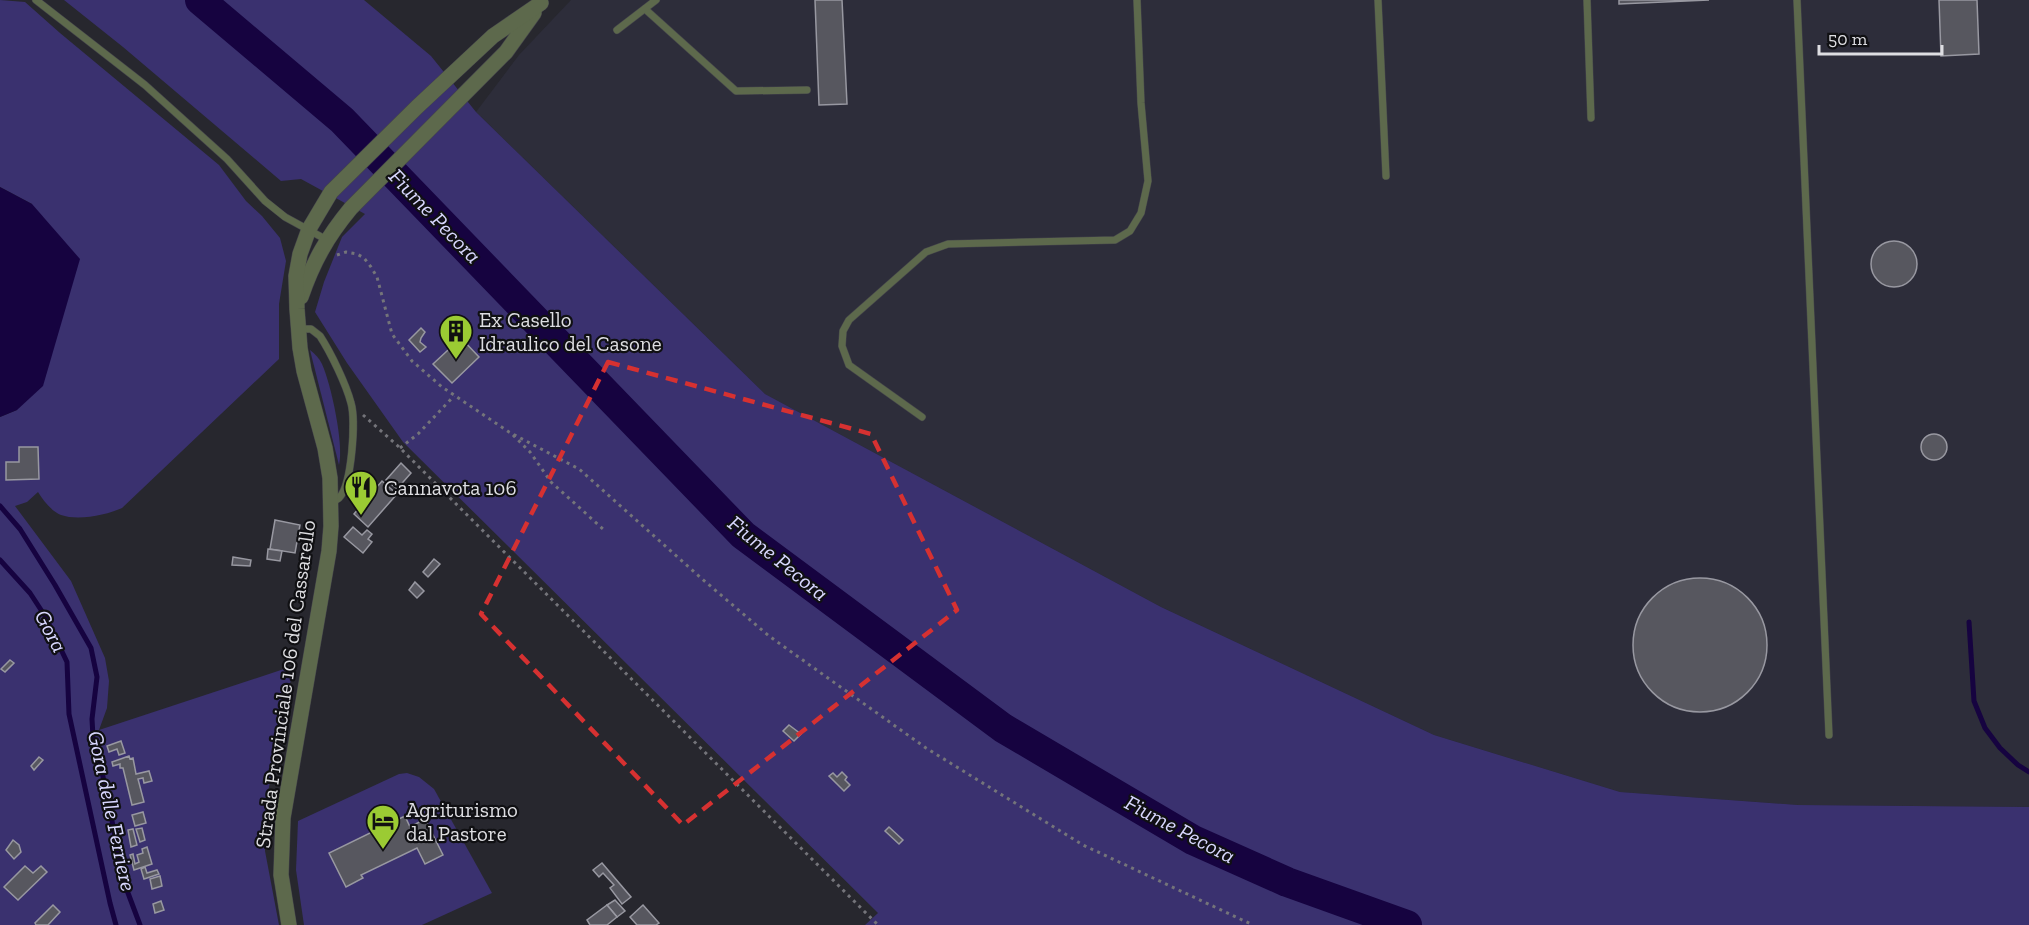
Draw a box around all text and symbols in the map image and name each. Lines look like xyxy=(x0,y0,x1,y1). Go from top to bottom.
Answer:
scale bar xyxy=(1819,18,1942,56)
text: 50 m xyxy=(1828,28,1868,50)
water label: Fiume Pecora xyxy=(383,163,487,269)
place label: Ex Casello Idraulico del Casone xyxy=(479,307,662,356)
building icon: Ex Casello Idraulico del Casone xyxy=(438,313,474,360)
restaurant icon: Cannavota 106 xyxy=(343,469,379,516)
place label: Cannavota 106 xyxy=(384,475,517,500)
water label: Fiume Pecora xyxy=(722,509,834,607)
street label: Strada Provinciale 106 del Cassarello xyxy=(250,518,320,850)
water label: Gora xyxy=(29,605,73,657)
water label: Gora delle Ferriere xyxy=(82,728,142,894)
water label: Fiume Pecora xyxy=(1120,789,1240,869)
place label: Agriturismo dal Pastore xyxy=(406,797,518,846)
hotel icon: Agriturismo dal Pastore xyxy=(365,803,401,850)

